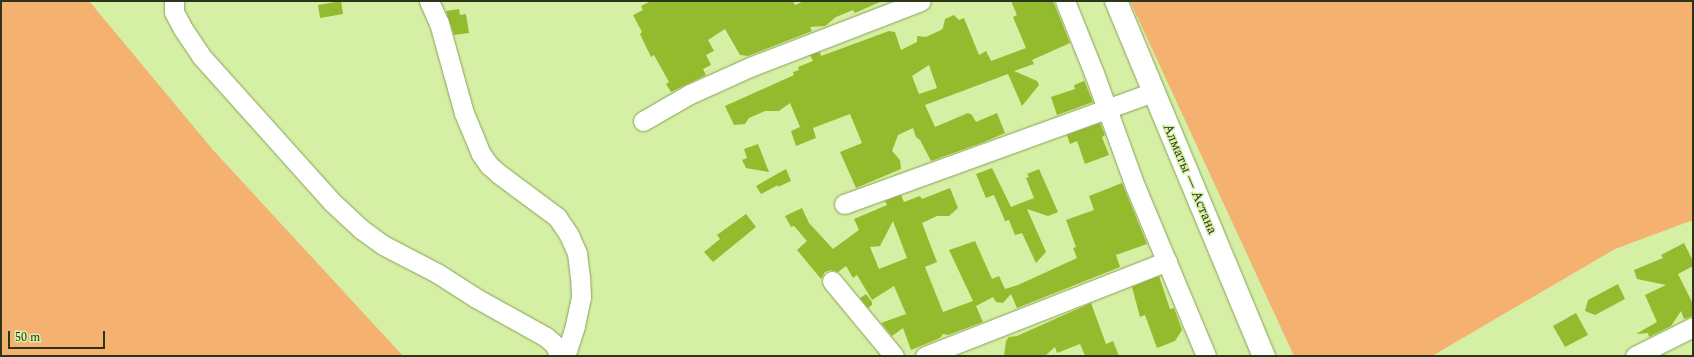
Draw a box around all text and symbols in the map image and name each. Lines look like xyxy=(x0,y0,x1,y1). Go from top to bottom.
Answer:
street label: Алматы — Астана xyxy=(1159,121,1221,237)
scale bar xyxy=(10,323,107,349)
text: 50 m xyxy=(15,328,40,347)

